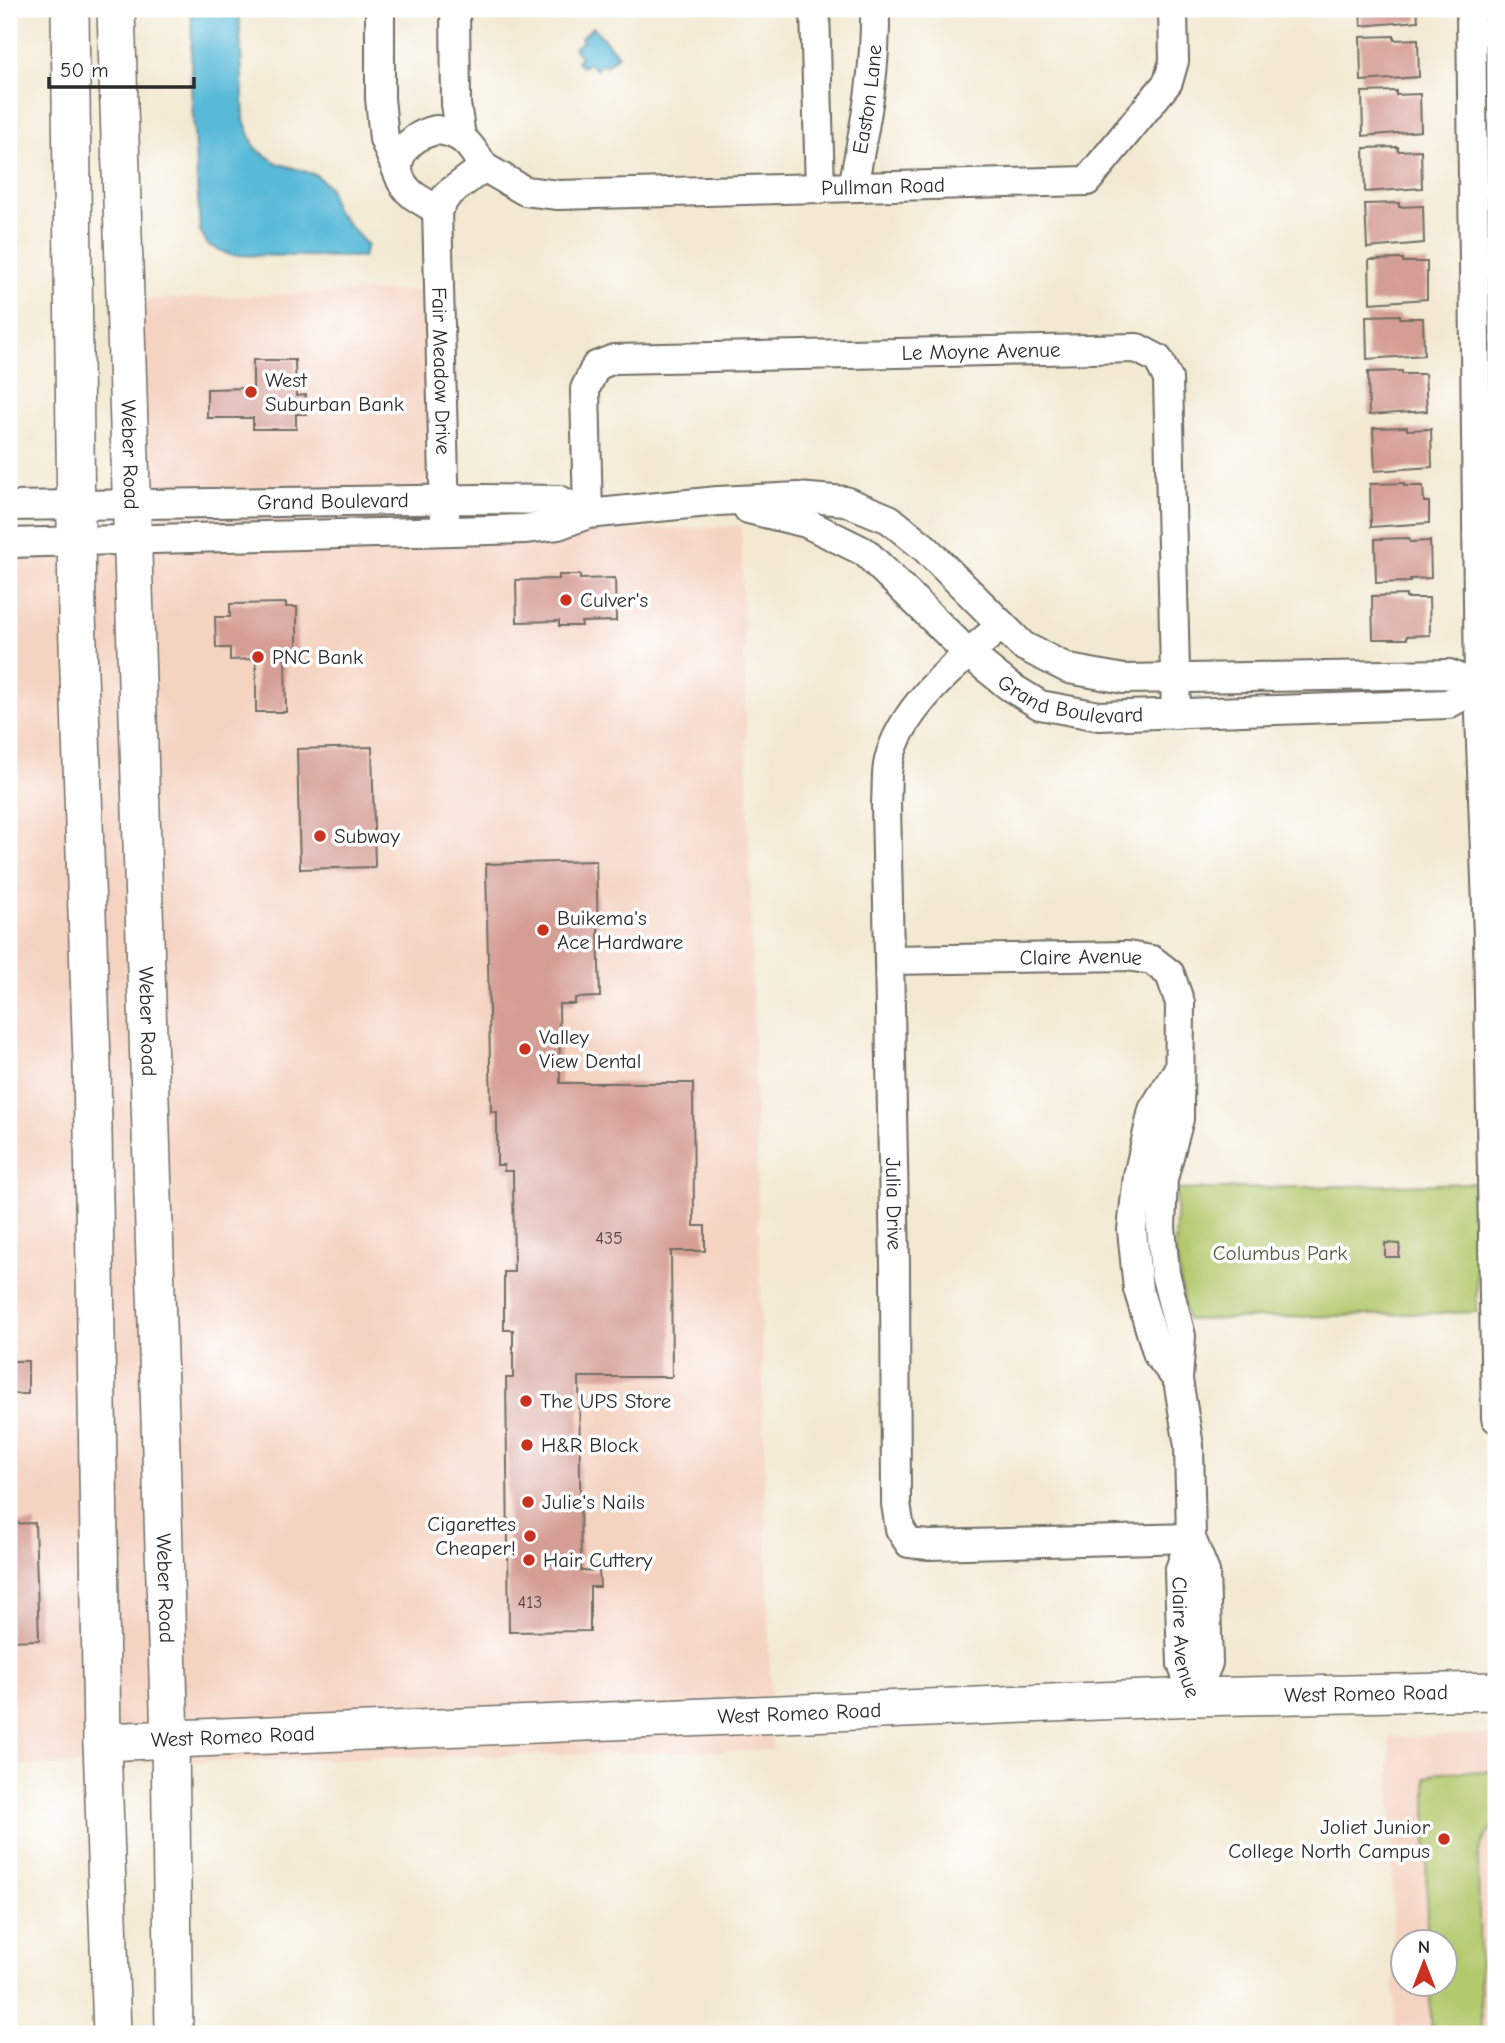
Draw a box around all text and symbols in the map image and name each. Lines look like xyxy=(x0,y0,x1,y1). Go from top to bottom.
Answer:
street label: Easton Lane xyxy=(848,44,886,156)
scale bar xyxy=(49,46,194,90)
text: 50 m xyxy=(60,58,109,82)
street label: Pullman Road xyxy=(821,173,945,200)
street label: Fair Meadow Drive xyxy=(427,287,455,455)
street label: Le Moyne Avenue xyxy=(901,338,1061,365)
place label: West Suburban Bank xyxy=(265,368,404,416)
marker: West Suburban Bank xyxy=(243,384,259,400)
street label: Weber Road xyxy=(116,400,144,510)
street label: Grand Boulevard xyxy=(257,488,409,514)
place label: Culver's xyxy=(580,588,648,612)
marker: Culver's xyxy=(558,592,574,608)
place label: PNC Bank xyxy=(272,645,363,669)
marker: PNC Bank xyxy=(250,649,266,665)
street label: Grand Boulevard xyxy=(993,670,1144,728)
place label: Subway xyxy=(334,824,400,848)
marker: Subway xyxy=(312,828,328,844)
place label: Buikema's Ace Hardware xyxy=(557,906,683,954)
marker: Buikema's Ace Hardware xyxy=(535,922,551,938)
street label: Claire Avenue xyxy=(1019,944,1144,970)
street label: Weber Road xyxy=(134,966,161,1077)
place label: Valley View Dental xyxy=(539,1025,641,1073)
marker: Valley View Dental xyxy=(517,1041,533,1057)
street label: Julia Drive xyxy=(881,1157,907,1250)
house number: 435 xyxy=(595,1228,623,1249)
park label: Columbus Park xyxy=(1213,1241,1347,1265)
place label: The UPS Store xyxy=(540,1389,671,1413)
marker: The UPS Store xyxy=(518,1393,534,1409)
place label: H&R Block xyxy=(541,1433,638,1457)
marker: H&R Block xyxy=(519,1437,535,1453)
place label: Julie's Nails xyxy=(542,1490,645,1514)
marker: Julie's Nails xyxy=(520,1494,536,1510)
place label: Cigarettes Cheaper! xyxy=(427,1512,516,1560)
marker: Cigarettes Cheaper! xyxy=(522,1528,538,1544)
street label: Weber Road xyxy=(152,1533,179,1643)
place label: Hair Cuttery xyxy=(543,1548,653,1572)
marker: Hair Cuttery xyxy=(521,1552,537,1568)
street label: Claire Avenue xyxy=(1167,1576,1205,1701)
house number: 413 xyxy=(518,1592,542,1613)
street label: West Romeo Road xyxy=(1284,1680,1448,1707)
street label: West Romeo Road xyxy=(717,1698,882,1729)
street label: West Romeo Road xyxy=(151,1721,315,1752)
place label: Joliet Junior College North Campus xyxy=(1228,1815,1431,1863)
marker: Joliet Junior College North Campus xyxy=(1436,1831,1452,1847)
north arrow xyxy=(1390,1927,1460,1997)
text: N xyxy=(1418,1936,1430,1958)

